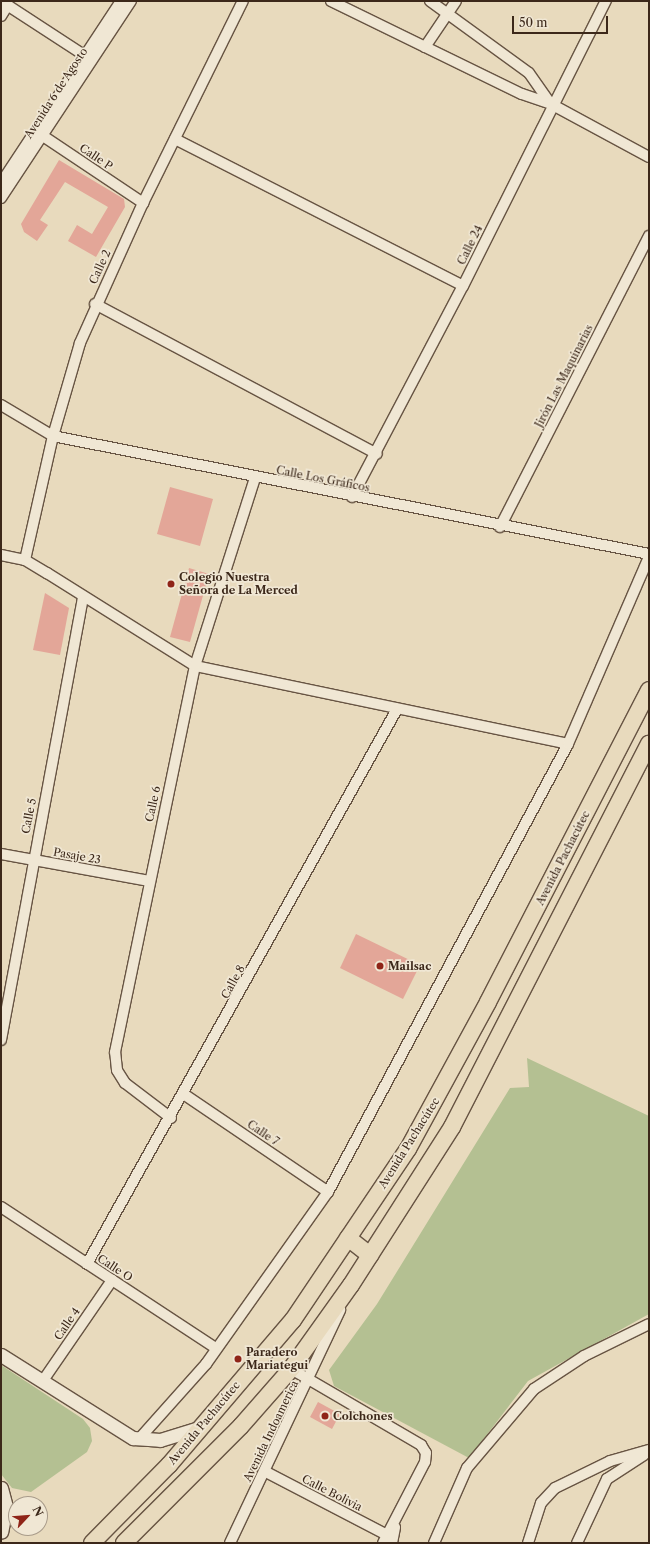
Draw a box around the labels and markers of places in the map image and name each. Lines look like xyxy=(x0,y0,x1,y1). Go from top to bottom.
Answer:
place label: Colegio Nuestra Señora de La Merced xyxy=(179,571,298,597)
marker: Colegio Nuestra Señora de La Merced xyxy=(166,579,176,589)
place label: Mailsac xyxy=(388,959,431,973)
marker: Mailsac xyxy=(375,961,385,971)
place label: Paradero Mariategui xyxy=(246,1346,308,1372)
marker: Paradero Mariategui xyxy=(233,1354,243,1364)
place label: Colchones xyxy=(333,1409,393,1423)
marker: Colchones xyxy=(320,1411,330,1421)

